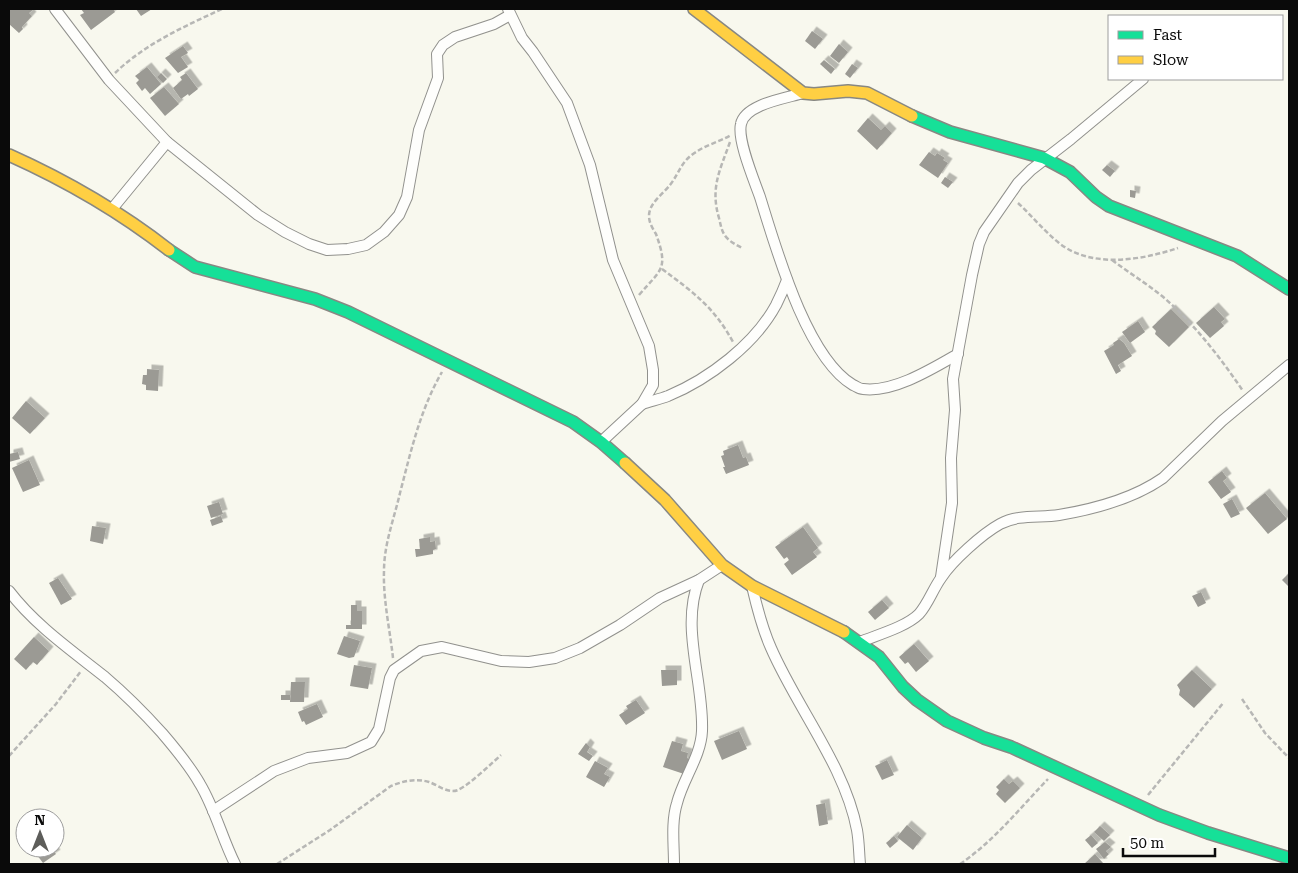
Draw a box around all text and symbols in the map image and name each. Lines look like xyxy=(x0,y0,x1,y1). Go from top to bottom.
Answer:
legend xyxy=(1108,15,1283,80)
text: Fast xyxy=(1153,26,1183,44)
text: Slow xyxy=(1153,51,1189,69)
north arrow xyxy=(15,808,65,858)
text: N xyxy=(35,812,46,828)
scale bar xyxy=(1123,826,1216,858)
text: 50 m xyxy=(1130,834,1165,852)

